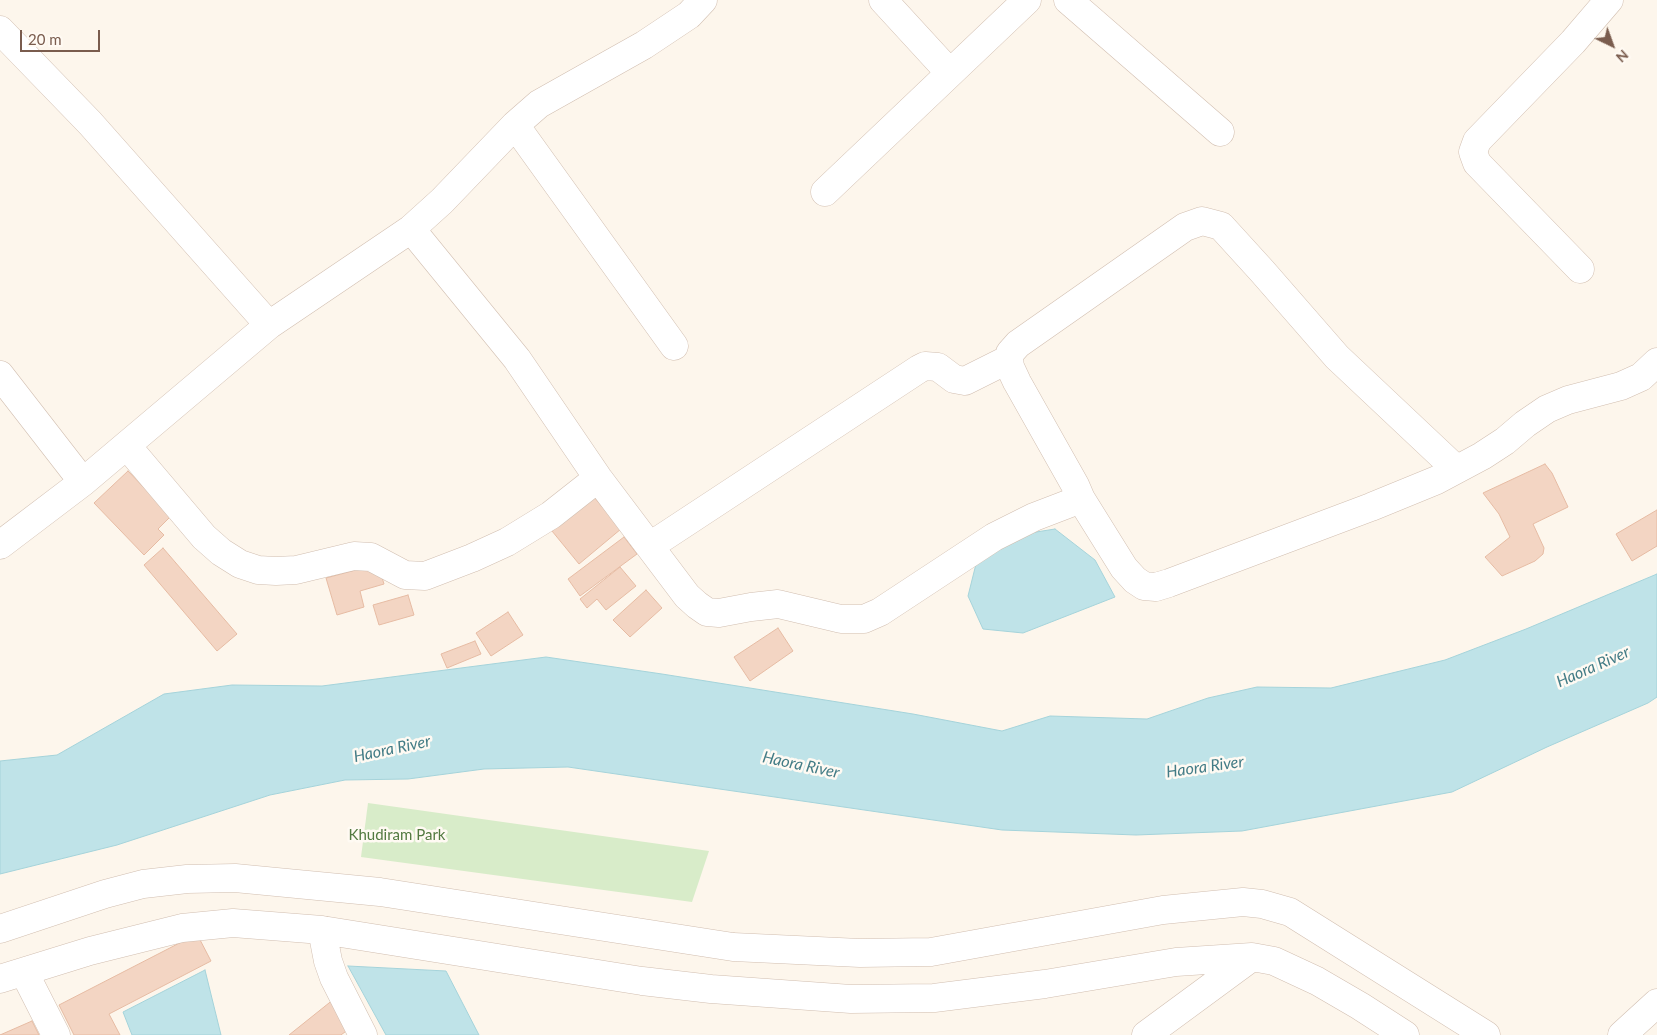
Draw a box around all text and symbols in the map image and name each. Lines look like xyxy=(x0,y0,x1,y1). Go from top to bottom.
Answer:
scale bar xyxy=(22,20,102,52)
north arrow xyxy=(1587,20,1637,70)
text: 20 m xyxy=(28,30,62,48)
text: N xyxy=(1613,47,1632,66)
water label: Haora River xyxy=(1553,642,1633,692)
water label: Haora River xyxy=(352,731,432,767)
water label: Haora River xyxy=(761,747,841,783)
water label: Haora River xyxy=(1165,752,1245,782)
park label: Khudiram Park xyxy=(349,826,445,844)

